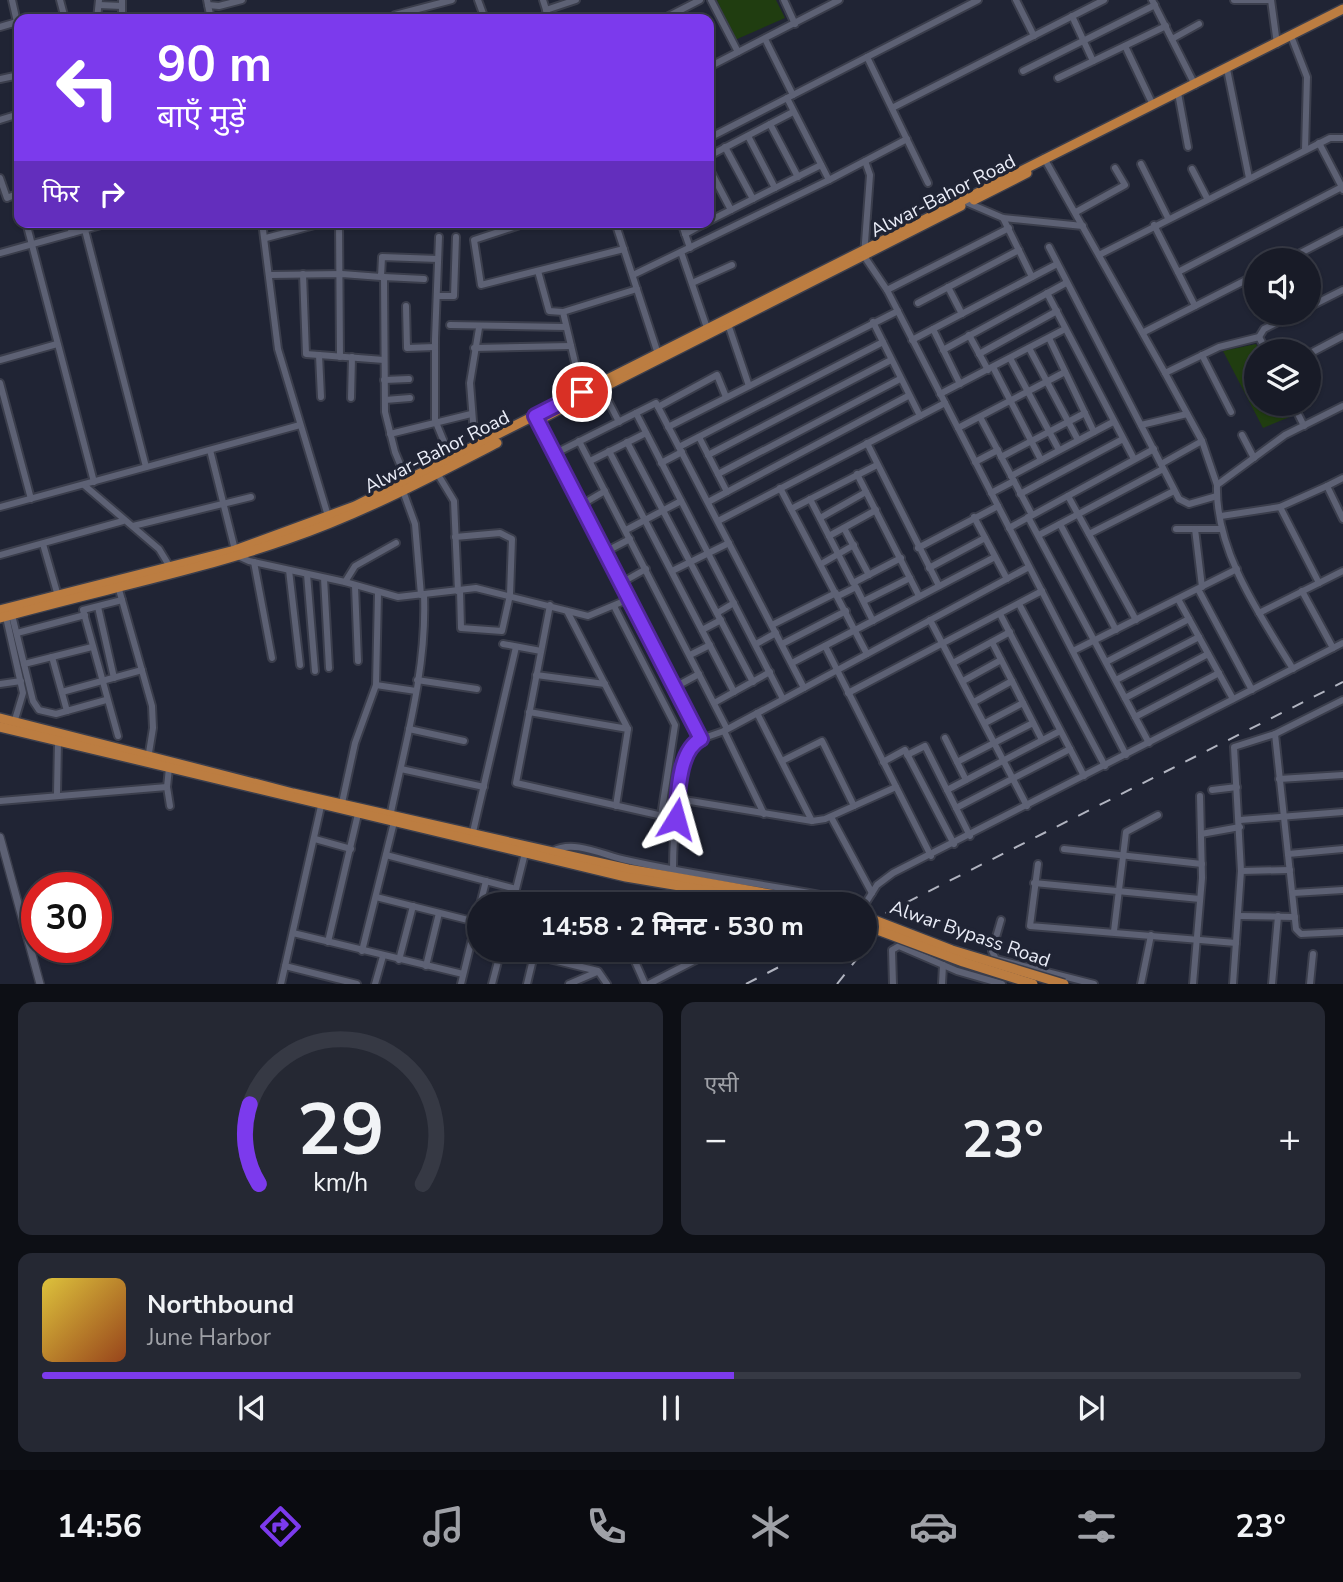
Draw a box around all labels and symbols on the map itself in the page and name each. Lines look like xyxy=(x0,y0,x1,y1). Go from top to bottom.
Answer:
street label: Alwar-Bahor Road xyxy=(866,148,1020,244)
pin xyxy=(552,362,612,422)
street label: Alwar-Bahor Road xyxy=(360,404,514,500)
position arrow xyxy=(639,782,713,856)
speed limit sign: 30 xyxy=(21,872,112,963)
street label: Alwar Bypass Road xyxy=(886,894,1054,974)

